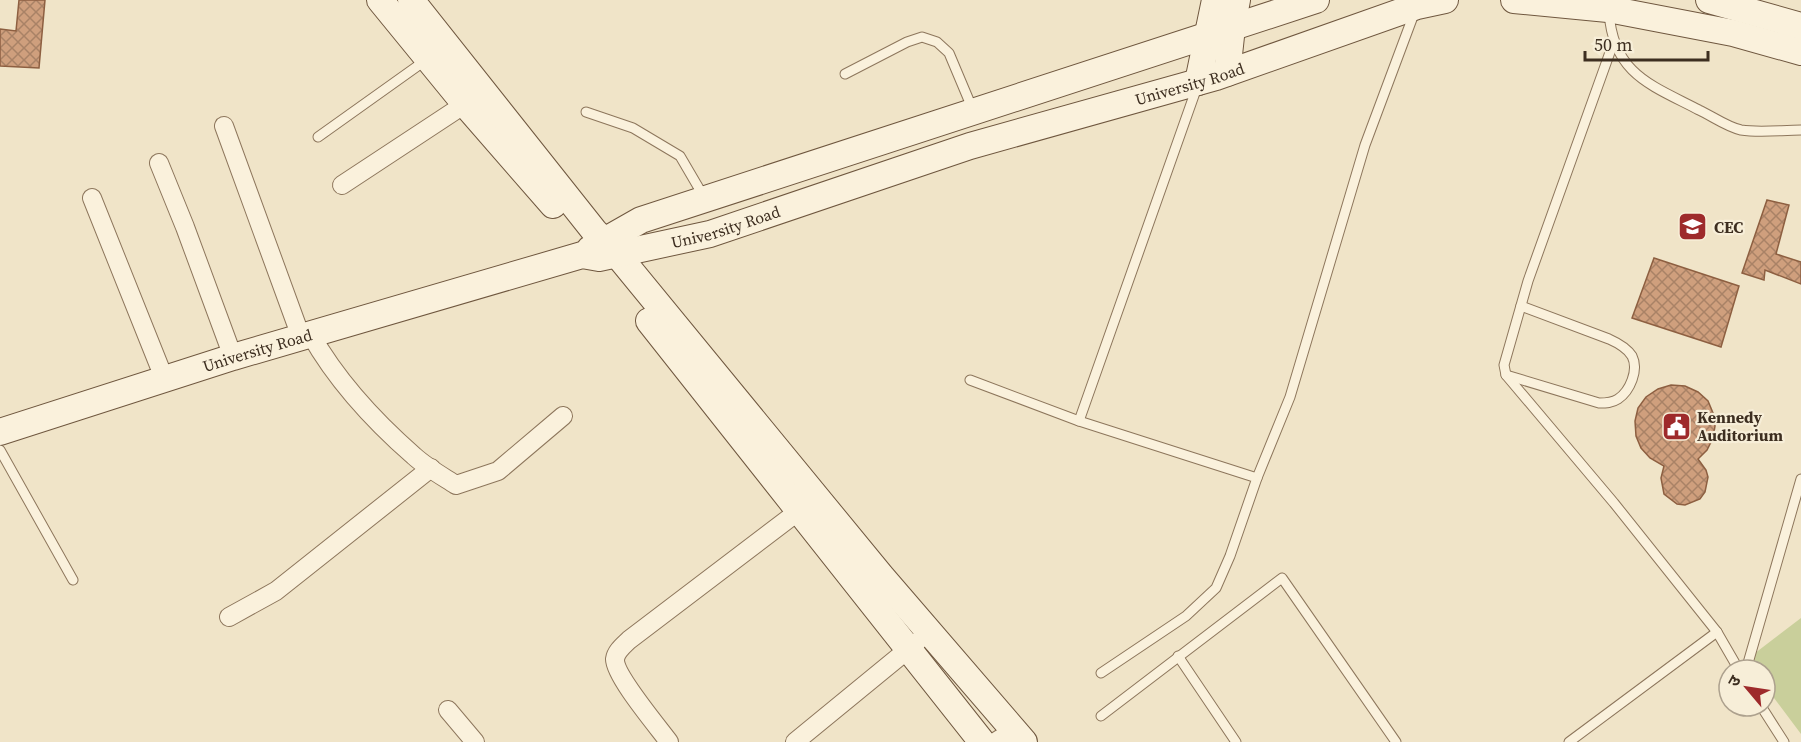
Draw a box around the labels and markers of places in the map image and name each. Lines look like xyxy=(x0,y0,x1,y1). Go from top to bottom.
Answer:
school or university icon: CEC xyxy=(1677,211,1709,243)
place label: CEC xyxy=(1714,216,1743,238)
place label: Kennedy Auditorium xyxy=(1697,406,1783,446)
public building icon: Kennedy Auditorium xyxy=(1660,410,1692,442)

